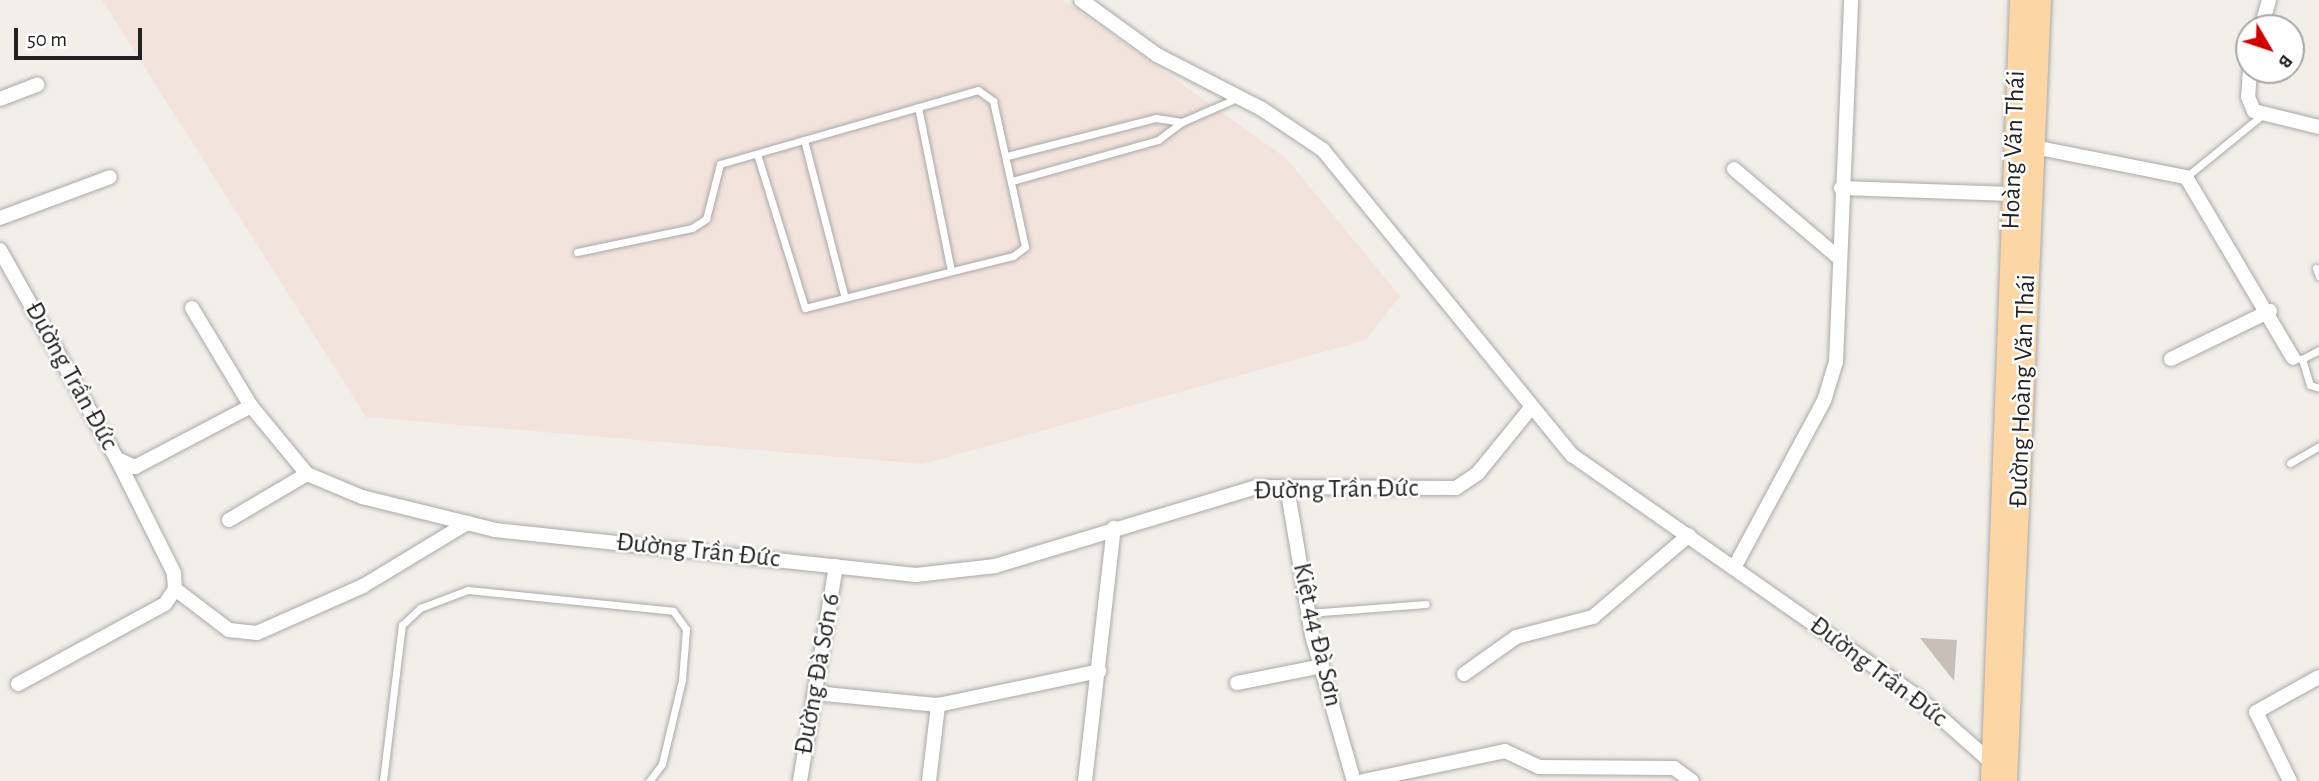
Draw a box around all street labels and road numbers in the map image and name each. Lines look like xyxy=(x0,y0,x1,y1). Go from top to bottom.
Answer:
street label: Hoàng Văn Thái xyxy=(1996,70,2032,230)
street label: Đường Hoàng Văn Thái xyxy=(2003,274,2043,508)
street label: Đường Trần Đức xyxy=(18,297,124,455)
street label: Đường Trần Đức xyxy=(1254,473,1418,507)
street label: Đường Trần Đức xyxy=(615,527,781,575)
street label: Kiệt 44 Đà Sơn xyxy=(1285,560,1349,710)
street label: Đường Đà Sơn 6 xyxy=(788,591,848,757)
street label: Đường Trần Đức xyxy=(1803,610,1953,734)

